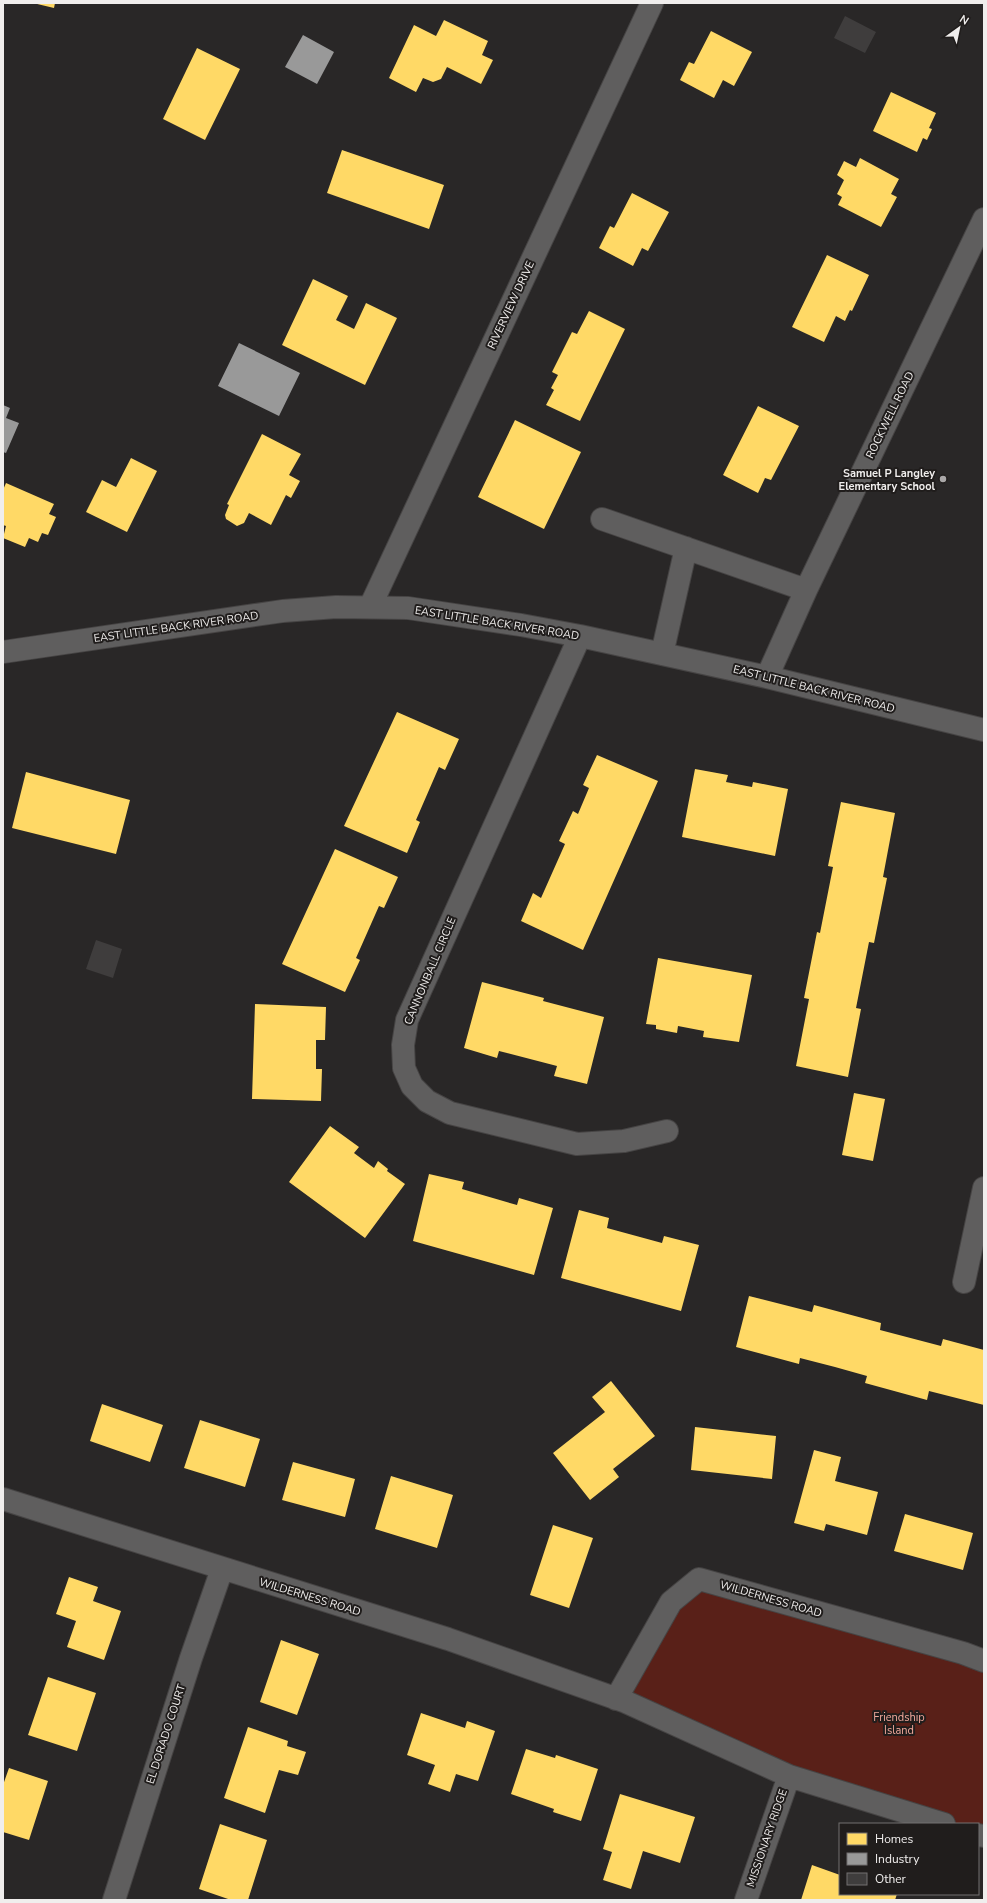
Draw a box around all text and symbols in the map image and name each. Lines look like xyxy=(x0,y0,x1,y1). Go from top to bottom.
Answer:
north arrow xyxy=(939,8,979,48)
text: N xyxy=(957,12,972,29)
street label: RIVERVIEW DRIVE xyxy=(484,259,538,351)
street label: ROCKWELL ROAD xyxy=(862,369,918,461)
place label: Samuel P Langley Elementary School xyxy=(839,466,935,494)
marker: Samuel P Langley Elementary School xyxy=(938,474,948,484)
street label: EAST LITTLE BACK RIVER ROAD xyxy=(414,603,580,643)
street label: EAST LITTLE BACK RIVER ROAD xyxy=(93,608,259,646)
street label: EAST LITTLE BACK RIVER ROAD xyxy=(732,662,896,716)
street label: CANNONBALL CIRCLE xyxy=(401,915,459,1027)
street label: WILDERNESS ROAD xyxy=(257,1574,363,1620)
street label: WILDERNESS ROAD xyxy=(718,1577,824,1621)
street label: EL DORADO COURT xyxy=(143,1682,189,1786)
park label: Friendship Island xyxy=(873,1710,925,1738)
street label: MISSIONARY RIDGE xyxy=(743,1787,791,1889)
legend xyxy=(839,1823,979,1895)
text: Homes xyxy=(875,1831,913,1847)
text: Industry xyxy=(875,1851,920,1867)
text: Other xyxy=(875,1871,907,1887)

